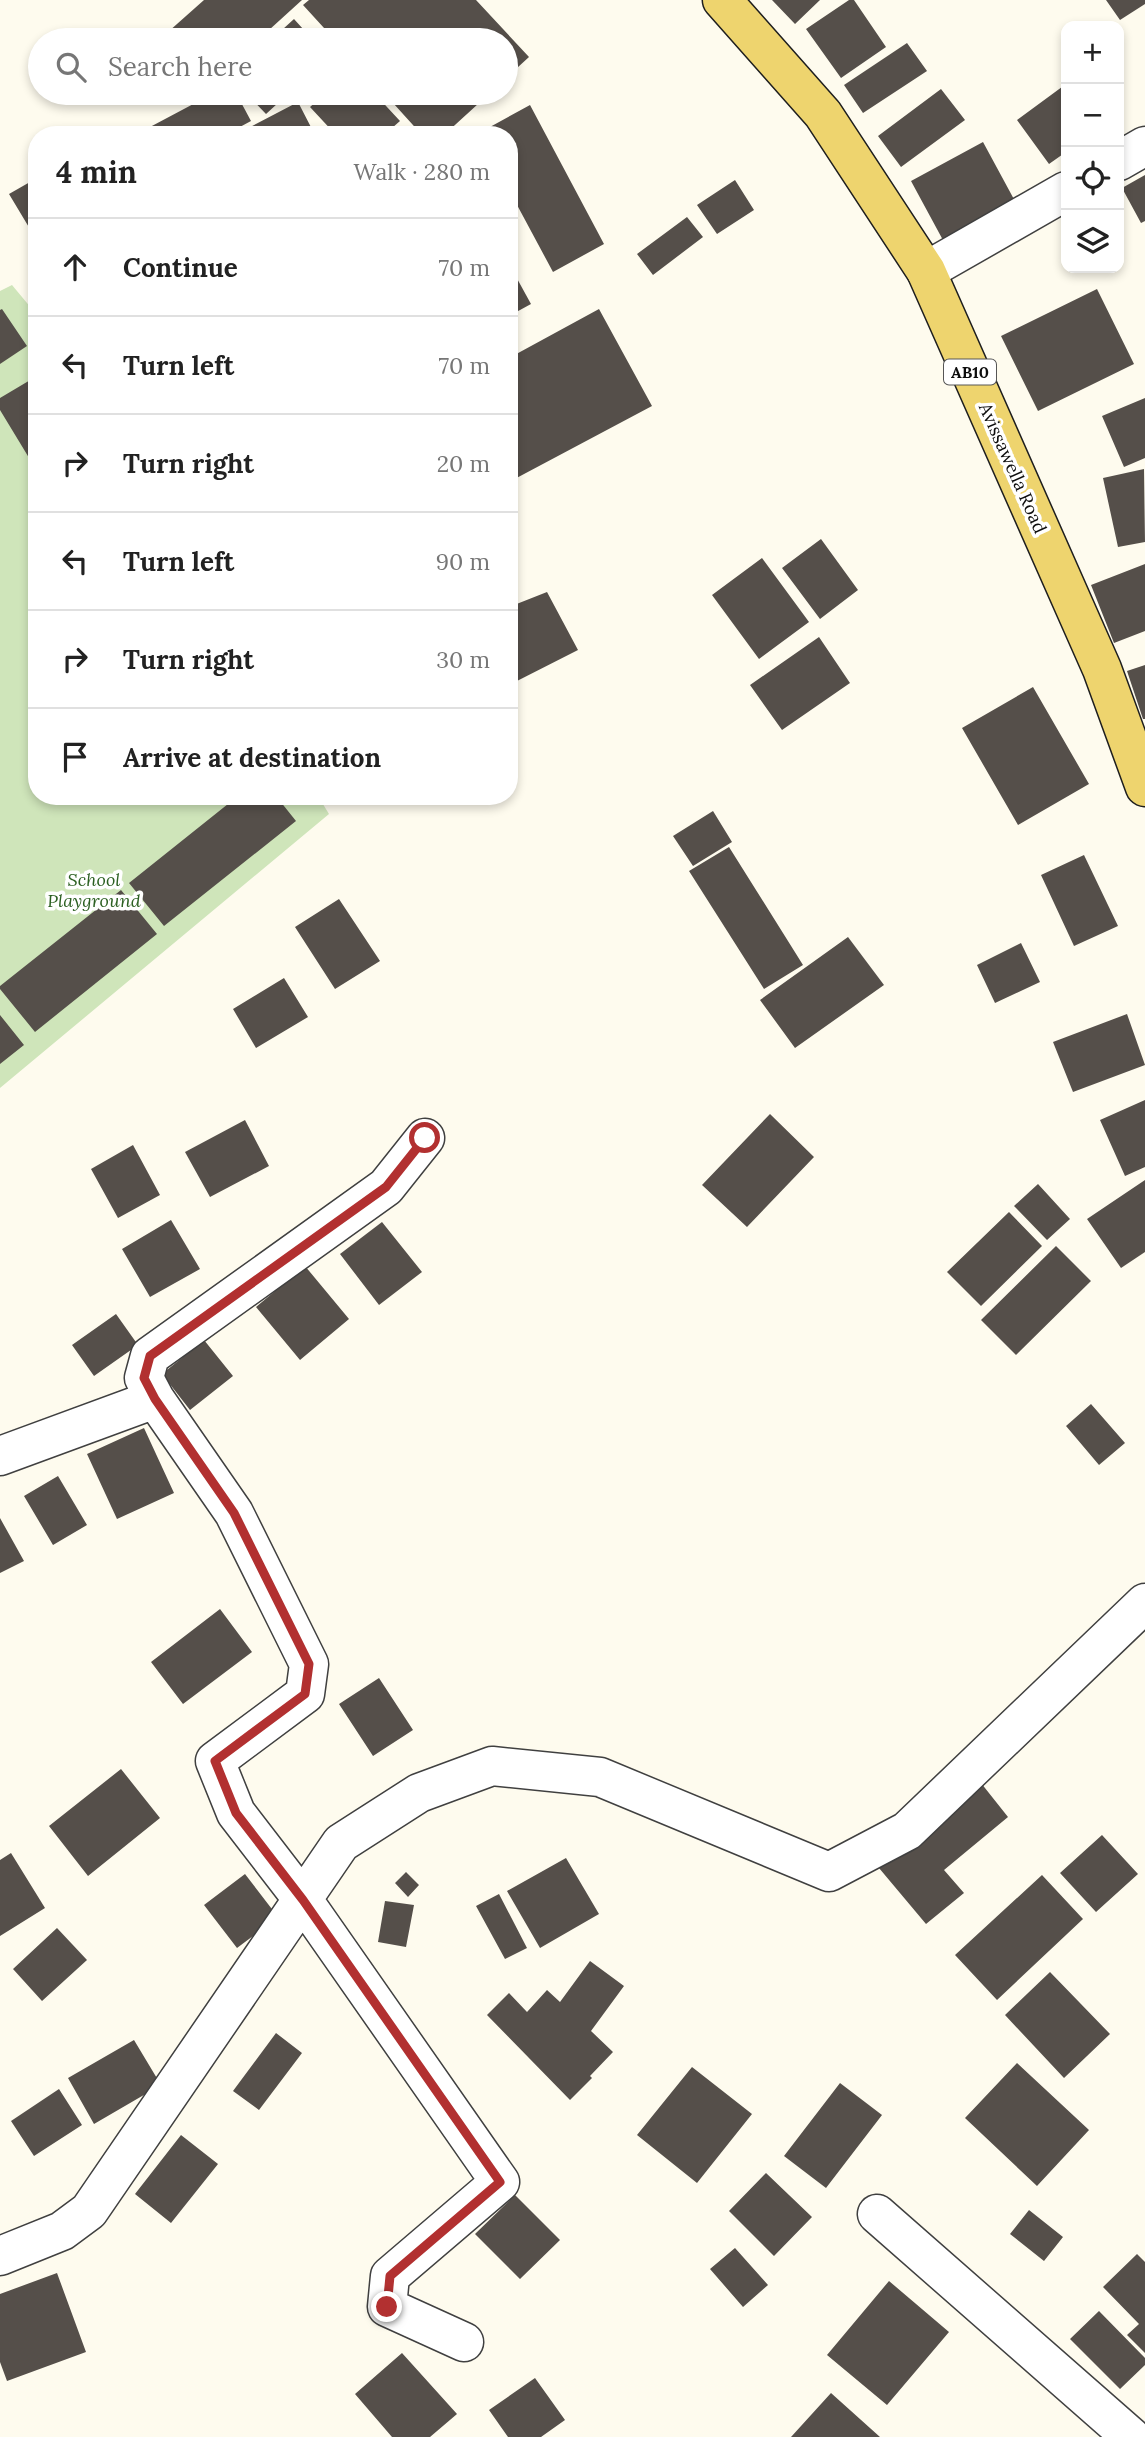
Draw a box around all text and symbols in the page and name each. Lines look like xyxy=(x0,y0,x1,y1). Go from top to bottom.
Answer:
map controls xyxy=(1061,21,1124,273)
button: + xyxy=(1061,21,1124,84)
search box xyxy=(28,28,518,105)
icon: search xyxy=(52,48,90,86)
text: Search here xyxy=(108,50,252,83)
button: − xyxy=(1061,84,1124,147)
button: locate xyxy=(1061,147,1124,210)
text: 4 min xyxy=(56,153,137,191)
text: Walk · 280 m xyxy=(354,157,490,186)
button: layers xyxy=(1061,210,1124,273)
icon: ahead xyxy=(56,248,94,286)
text: Continue xyxy=(123,251,238,284)
text: 70 m xyxy=(439,253,490,282)
icon: left xyxy=(56,346,94,384)
text: Turn left xyxy=(123,349,234,382)
text: 70 m xyxy=(439,351,490,380)
road number: AB10 xyxy=(944,360,996,384)
street label: Avissawella Road xyxy=(974,398,1052,537)
icon: right xyxy=(56,444,94,482)
text: Turn right xyxy=(123,447,254,480)
text: 20 m xyxy=(437,449,490,478)
icon: left xyxy=(56,542,94,580)
text: Turn left xyxy=(123,545,234,578)
text: 90 m xyxy=(436,547,490,576)
icon: right xyxy=(56,640,94,678)
text: Turn right xyxy=(123,643,254,676)
text: 30 m xyxy=(436,645,490,674)
icon: arrive xyxy=(56,738,94,776)
text: Arrive at destination xyxy=(123,741,381,774)
park label: School Playground xyxy=(47,868,141,912)
route start xyxy=(409,1122,440,1153)
route end xyxy=(371,2291,402,2322)

